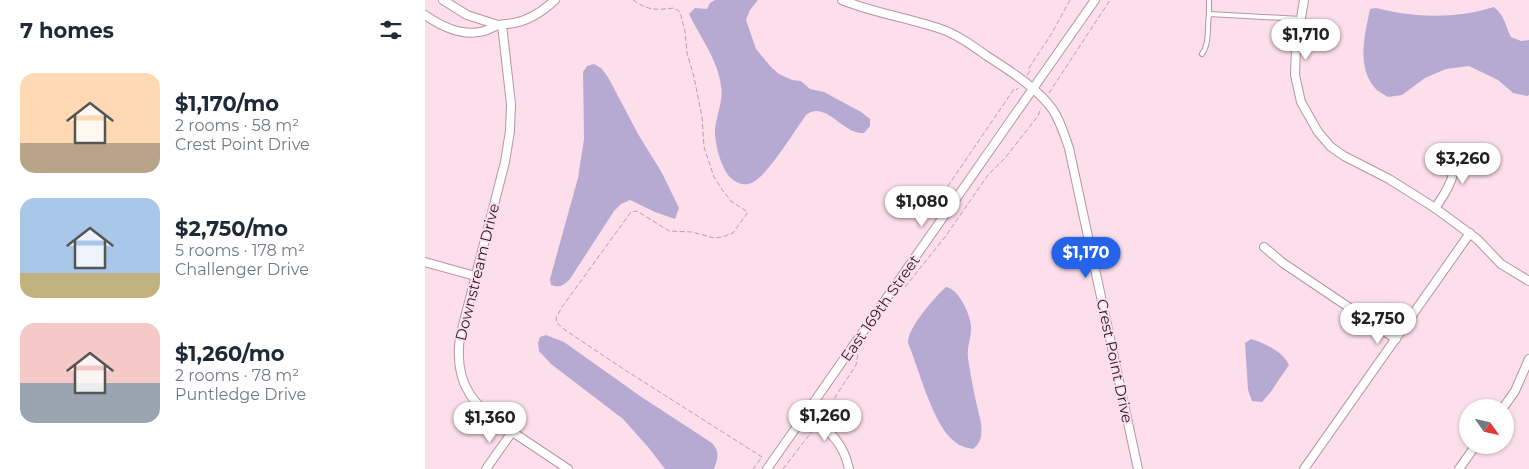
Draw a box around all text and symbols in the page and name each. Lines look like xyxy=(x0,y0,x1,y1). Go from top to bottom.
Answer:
icon: filters xyxy=(377,16,405,44)
text: 7 homes xyxy=(20,18,114,43)
pin: $1,710 xyxy=(1265,18,1347,61)
text: $1,710 xyxy=(1282,25,1330,44)
text: $1,170/mo xyxy=(175,91,279,116)
icon: home xyxy=(60,93,120,153)
text: 2 rooms · 58 m² xyxy=(175,116,299,135)
text: Crest Point Drive xyxy=(175,135,310,154)
pin: $3,260 xyxy=(1422,142,1504,185)
text: $3,260 xyxy=(1436,149,1490,168)
pin: $1,080 xyxy=(881,186,963,228)
text: $1,080 xyxy=(896,192,948,211)
street label: Downstream Drive xyxy=(451,201,503,343)
text: $2,750/mo xyxy=(175,216,288,241)
icon: home xyxy=(60,218,120,278)
pin: $1,170 xyxy=(1045,236,1127,279)
text: 5 rooms · 178 m² xyxy=(175,241,305,260)
text: $1,170 xyxy=(1063,243,1110,262)
street label: East 169th Street xyxy=(836,251,924,365)
text: Challenger Drive xyxy=(175,260,309,279)
street label: Crest Point Drive xyxy=(1093,297,1137,425)
pin: $2,750 xyxy=(1337,302,1419,345)
text: $2,750 xyxy=(1351,309,1405,328)
text: $1,260/mo xyxy=(175,341,285,366)
icon: home xyxy=(60,343,120,403)
text: 2 rooms · 78 m² xyxy=(175,366,299,385)
text: Puntledge Drive xyxy=(175,385,306,404)
north arrow xyxy=(1459,399,1514,454)
map controls xyxy=(1459,399,1514,454)
pin: $1,260 xyxy=(784,400,866,442)
pin: $1,360 xyxy=(449,402,531,444)
text: $1,260 xyxy=(799,406,851,425)
text: $1,360 xyxy=(464,408,516,427)

